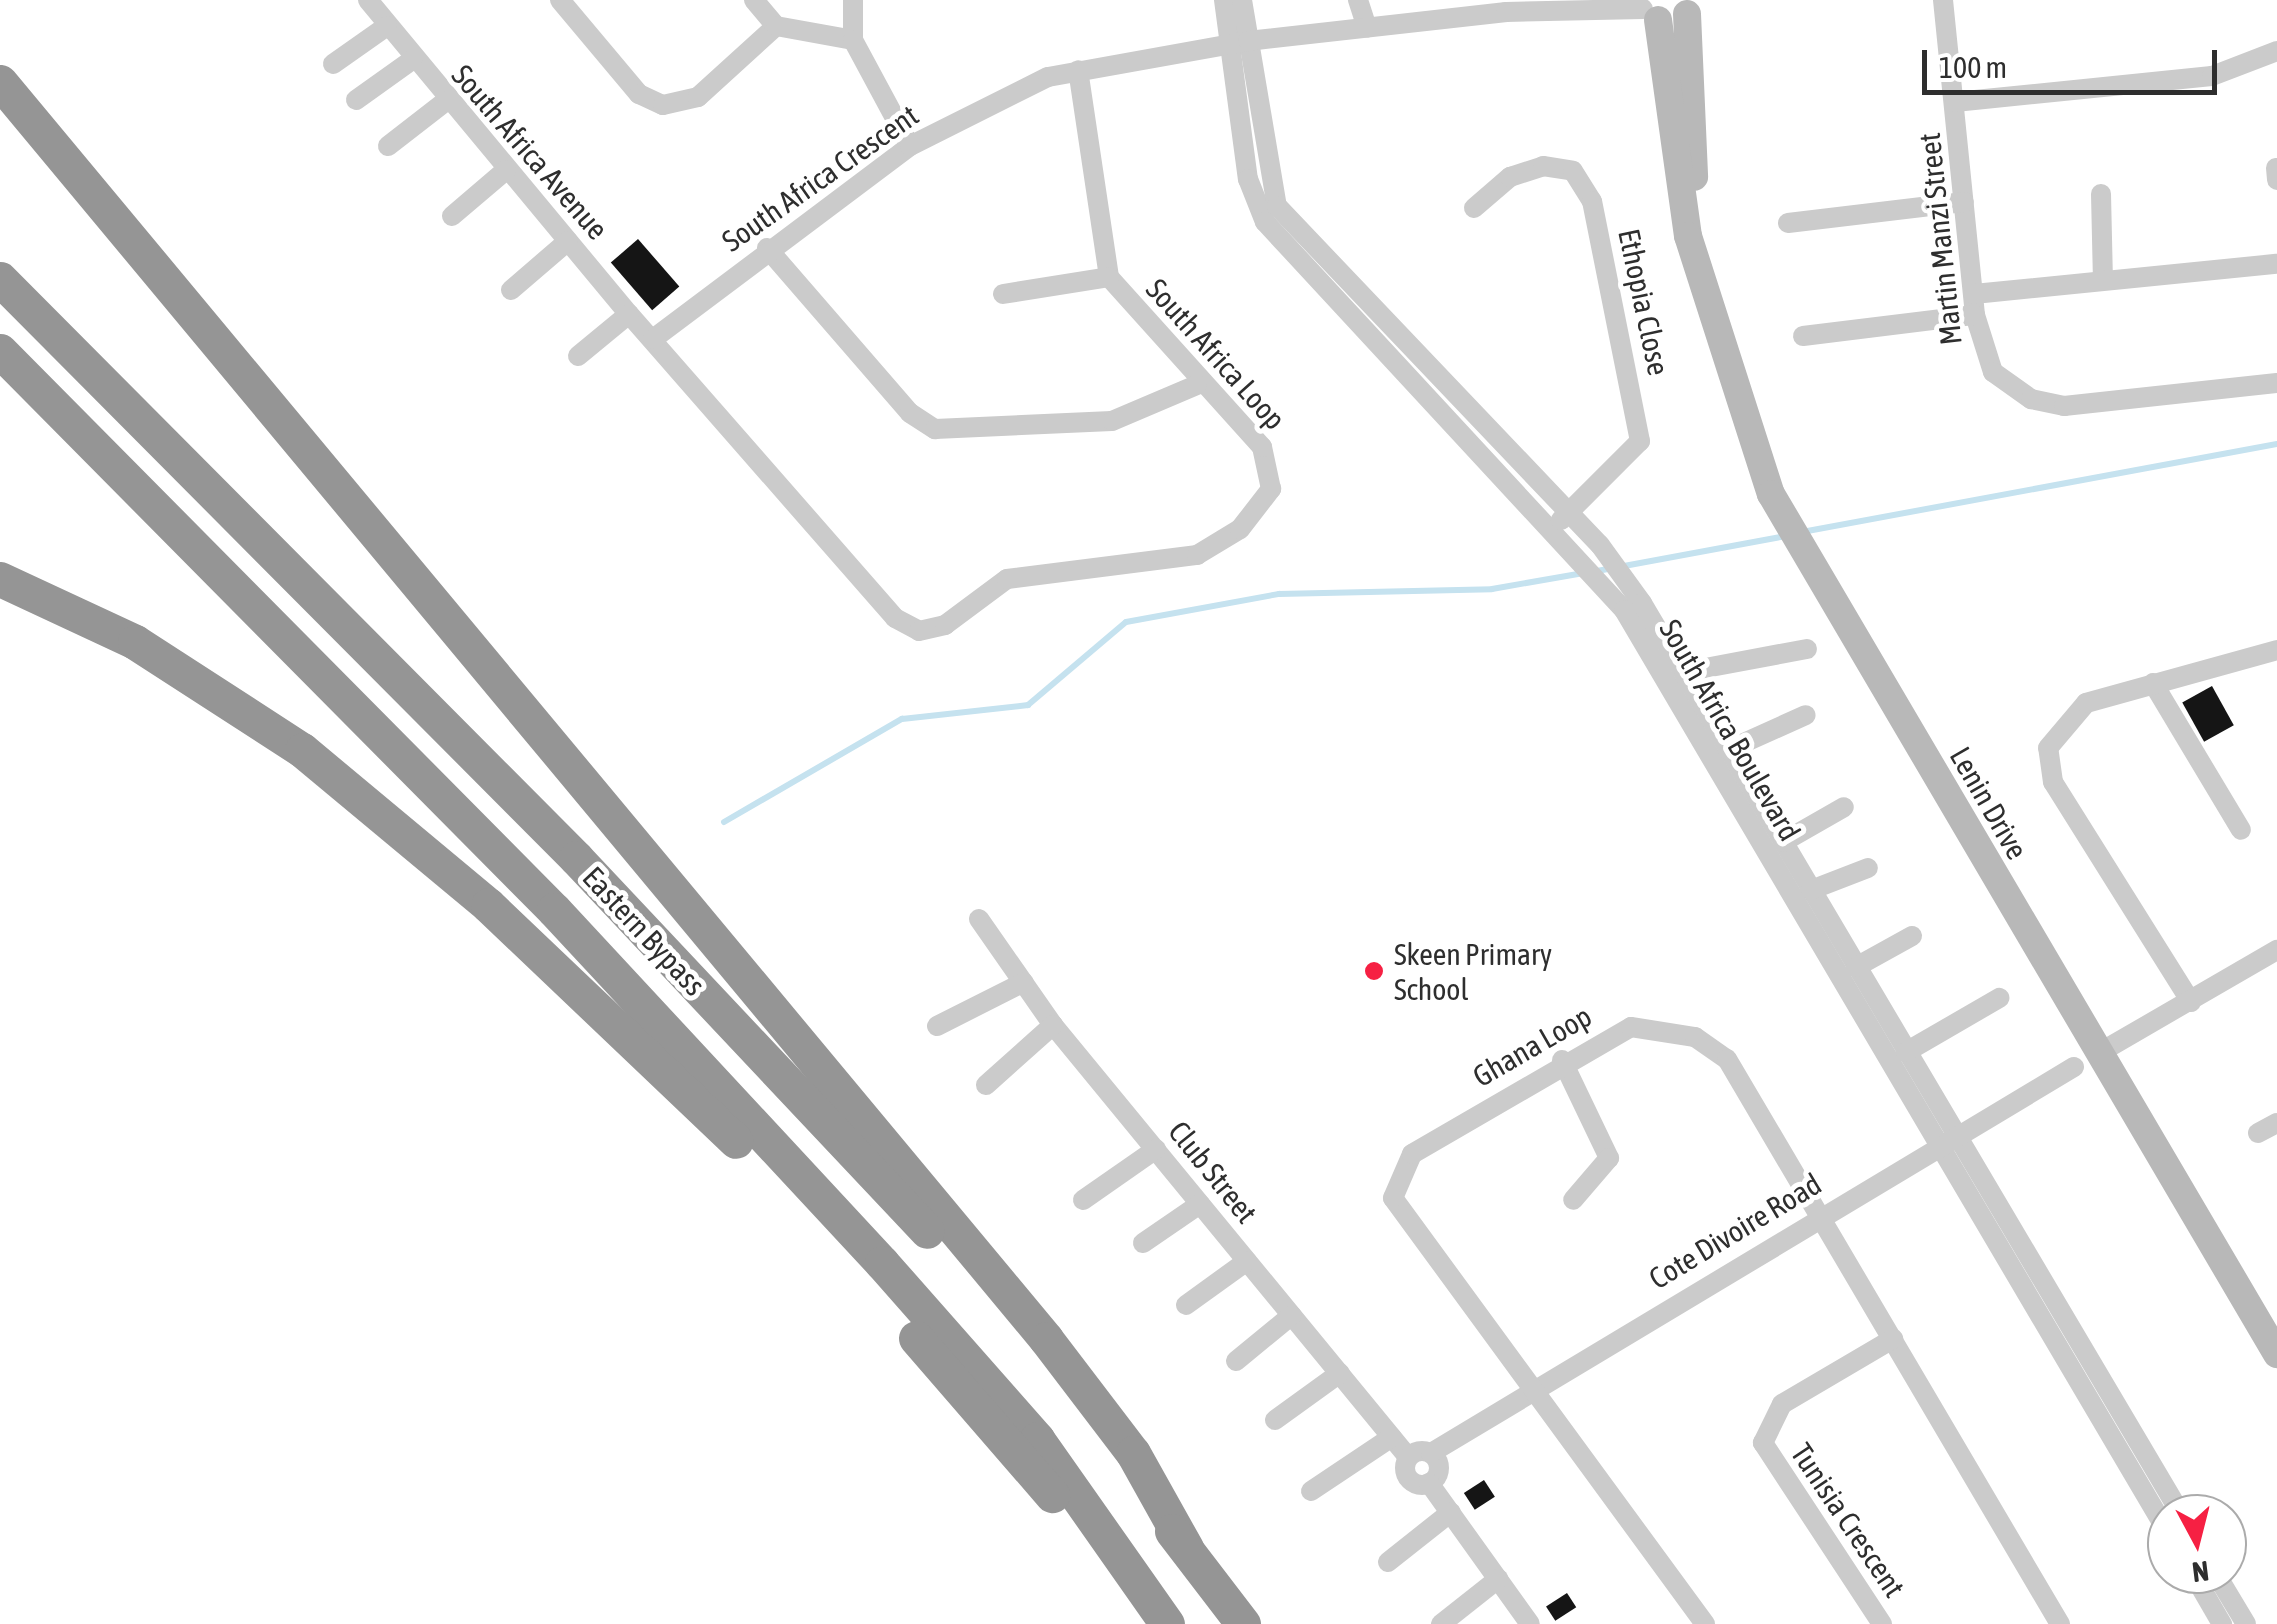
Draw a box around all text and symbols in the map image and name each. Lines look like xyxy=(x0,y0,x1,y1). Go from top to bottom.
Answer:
scale bar xyxy=(1927,30,2222,92)
text: 100 m xyxy=(1939,50,2007,84)
street label: South Africa Avenue xyxy=(444,57,616,247)
street label: South Africa Crescent xyxy=(715,97,925,259)
street label: Martin Manzi Street xyxy=(1911,131,1969,347)
street label: Ethopia Close xyxy=(1611,226,1677,378)
street label: South Africa Loop xyxy=(1139,271,1293,437)
street label: South Africa Boulevard xyxy=(1652,613,1808,847)
street label: Lenin Drive xyxy=(1943,740,2035,866)
street label: Eastern Bypass xyxy=(575,859,713,1003)
place label: Skeen Primary School xyxy=(1394,936,1552,1006)
marker: Skeen Primary School xyxy=(1363,960,1385,982)
street label: Ghana Loop xyxy=(1466,998,1598,1094)
street label: Club Street xyxy=(1161,1114,1265,1230)
street label: Cote Divoire Road xyxy=(1642,1166,1828,1296)
street label: Tunisia Crescent xyxy=(1783,1436,1913,1604)
north arrow xyxy=(2147,1494,2247,1594)
text: N xyxy=(2190,1555,2211,1589)

